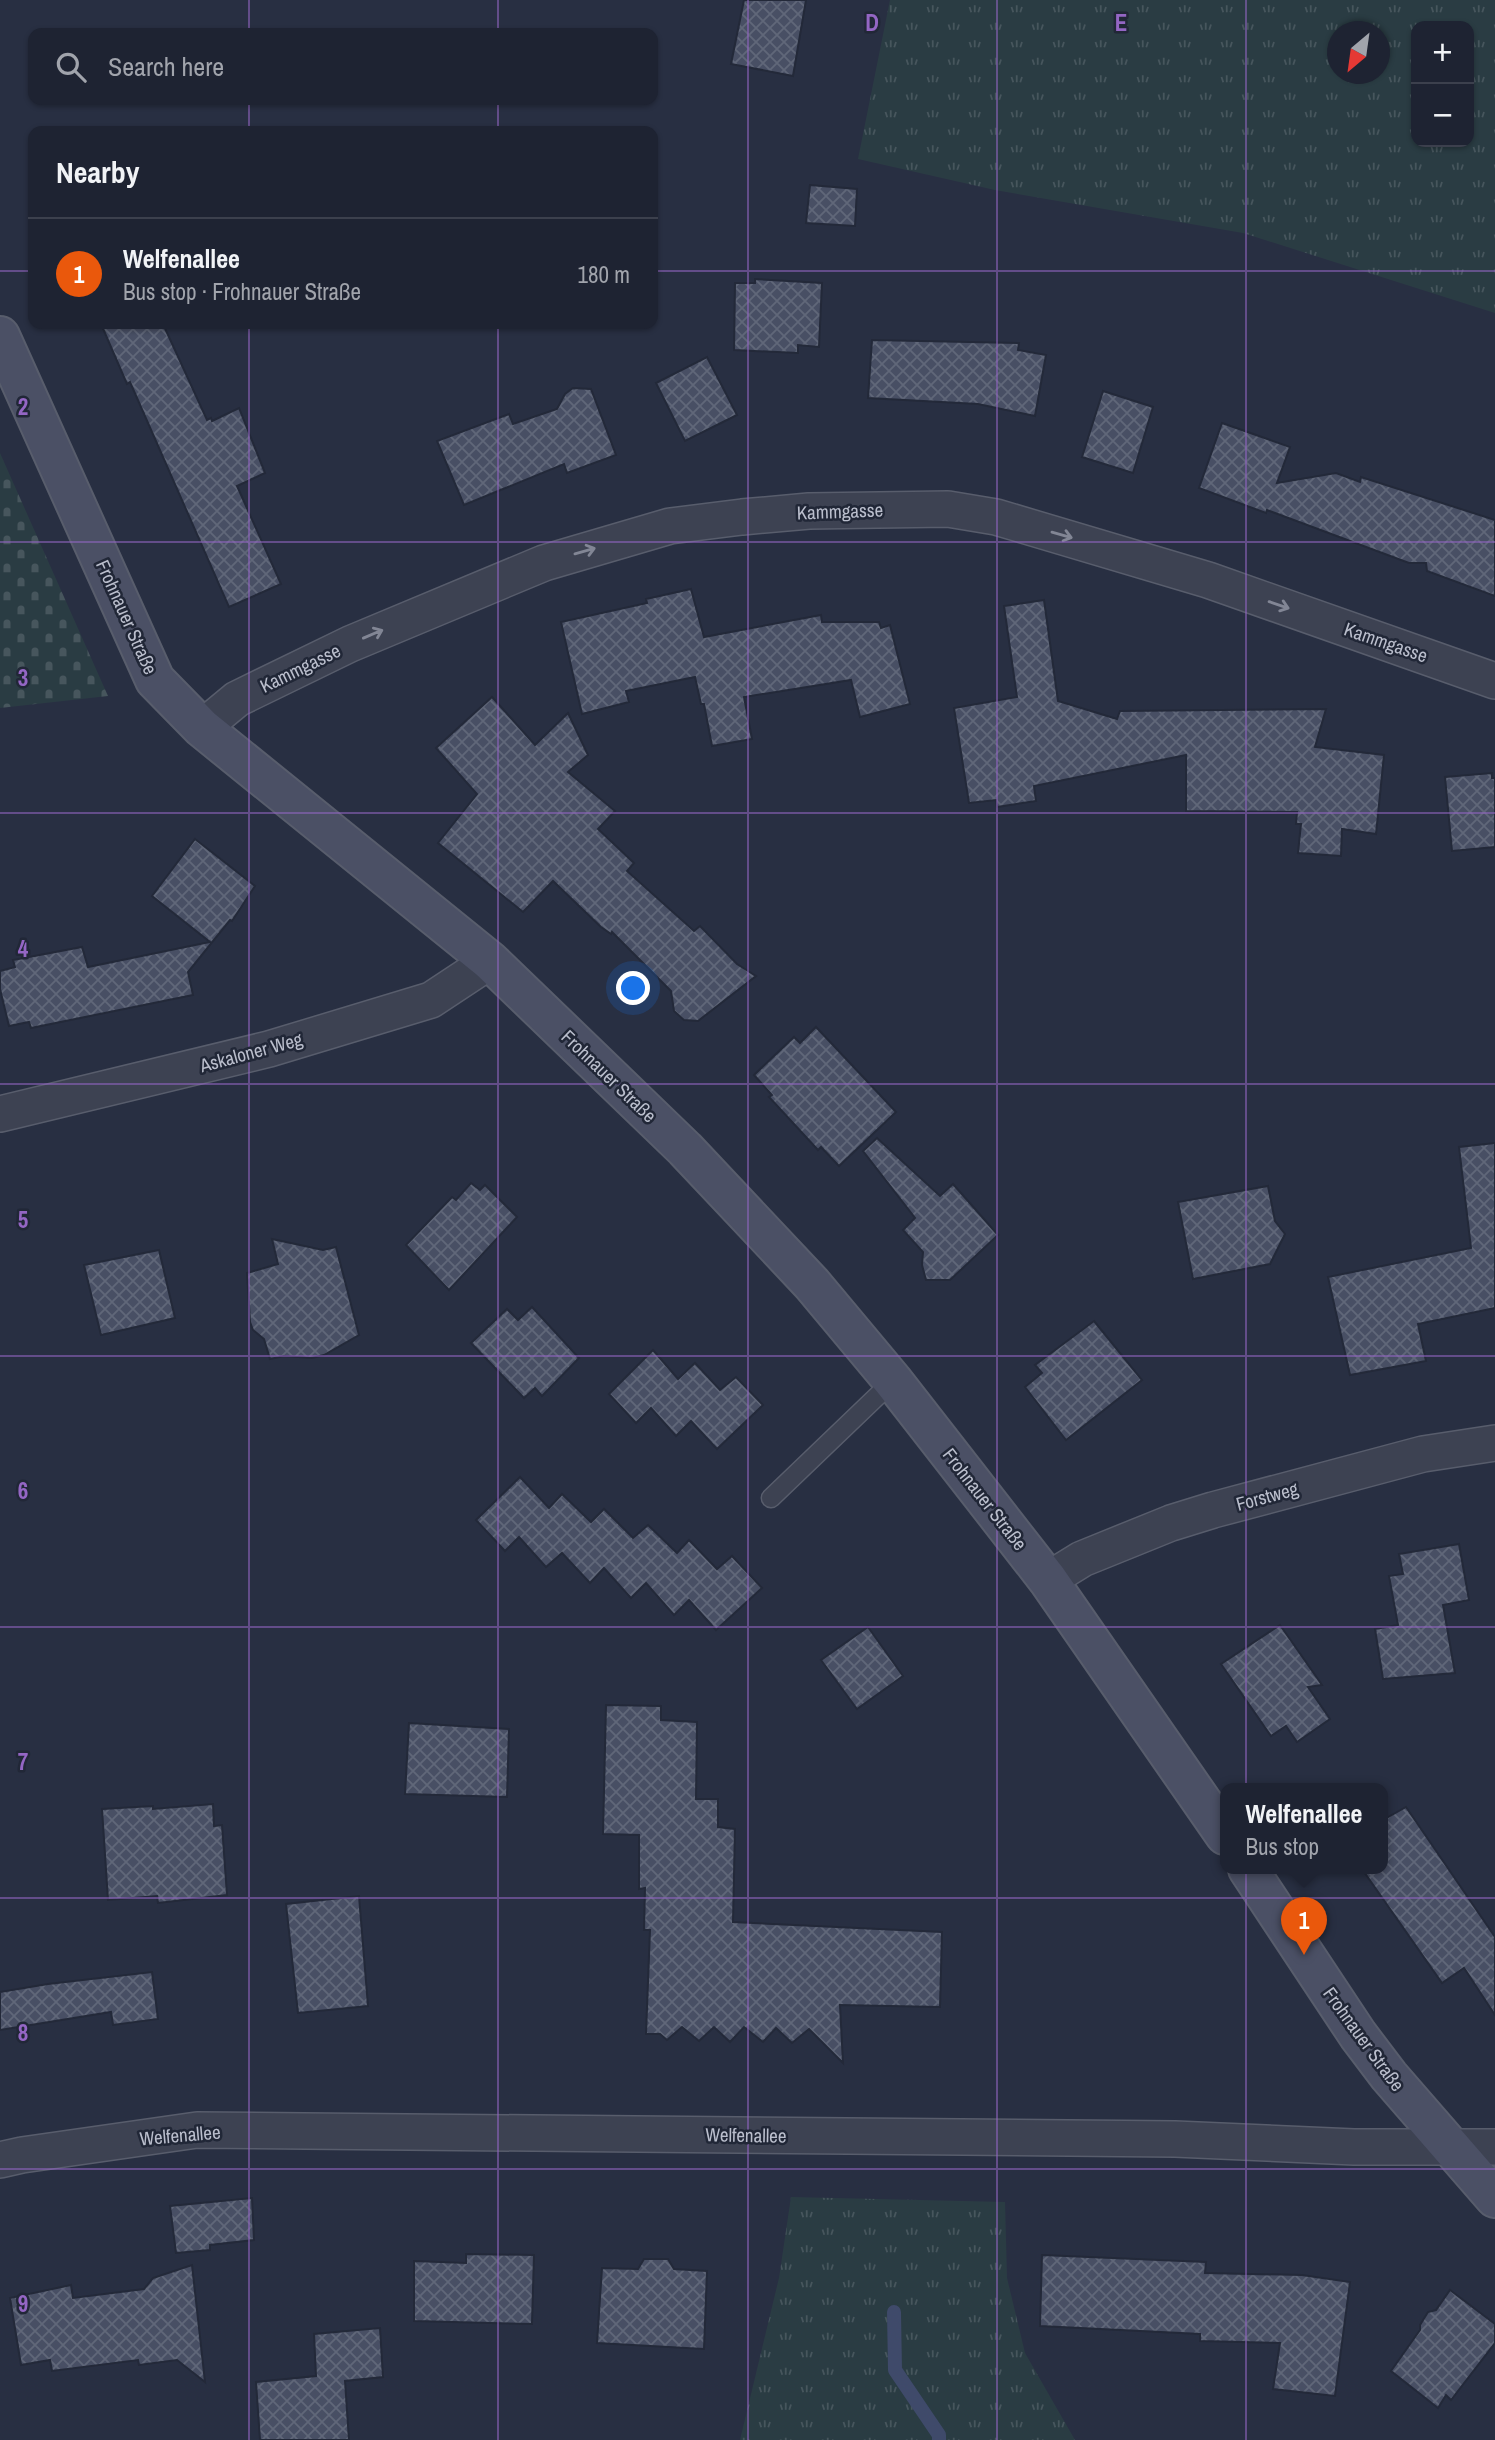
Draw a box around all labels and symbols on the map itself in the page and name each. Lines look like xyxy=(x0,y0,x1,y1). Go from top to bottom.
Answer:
text: D xyxy=(865,7,879,38)
text: E xyxy=(1115,7,1127,38)
north arrow xyxy=(1327,21,1390,84)
text: 2 xyxy=(18,391,28,422)
street label: Kammgasse xyxy=(796,496,884,526)
one-way arrow xyxy=(1050,529,1073,542)
one-way arrow xyxy=(573,544,596,557)
street label: Frohnauer Straße xyxy=(90,556,164,678)
one-way arrow xyxy=(1267,600,1289,612)
street label: Kammgasse xyxy=(1341,616,1431,668)
one-way arrow xyxy=(362,627,384,640)
street label: Kammgasse xyxy=(255,637,345,699)
text: 3 xyxy=(18,662,28,693)
text: 4 xyxy=(18,933,29,964)
your location xyxy=(616,971,650,1005)
street label: Frohnauer Straße xyxy=(556,1024,662,1128)
street label: Askaloner Weg xyxy=(196,1026,306,1078)
text: 5 xyxy=(18,1204,28,1235)
street label: Frohnauer Straße xyxy=(937,1443,1033,1555)
text: 6 xyxy=(18,1475,28,1506)
street label: Forstweg xyxy=(1233,1475,1301,1517)
text: 7 xyxy=(18,1746,28,1777)
pin: 1 xyxy=(1281,1897,1327,1955)
street label: Frohnauer Straße xyxy=(1317,1982,1411,2096)
text: 8 xyxy=(18,2017,28,2048)
street label: Welfenallee xyxy=(138,2119,222,2151)
street label: Welfenallee xyxy=(705,2121,787,2149)
text: 9 xyxy=(18,2288,28,2319)

